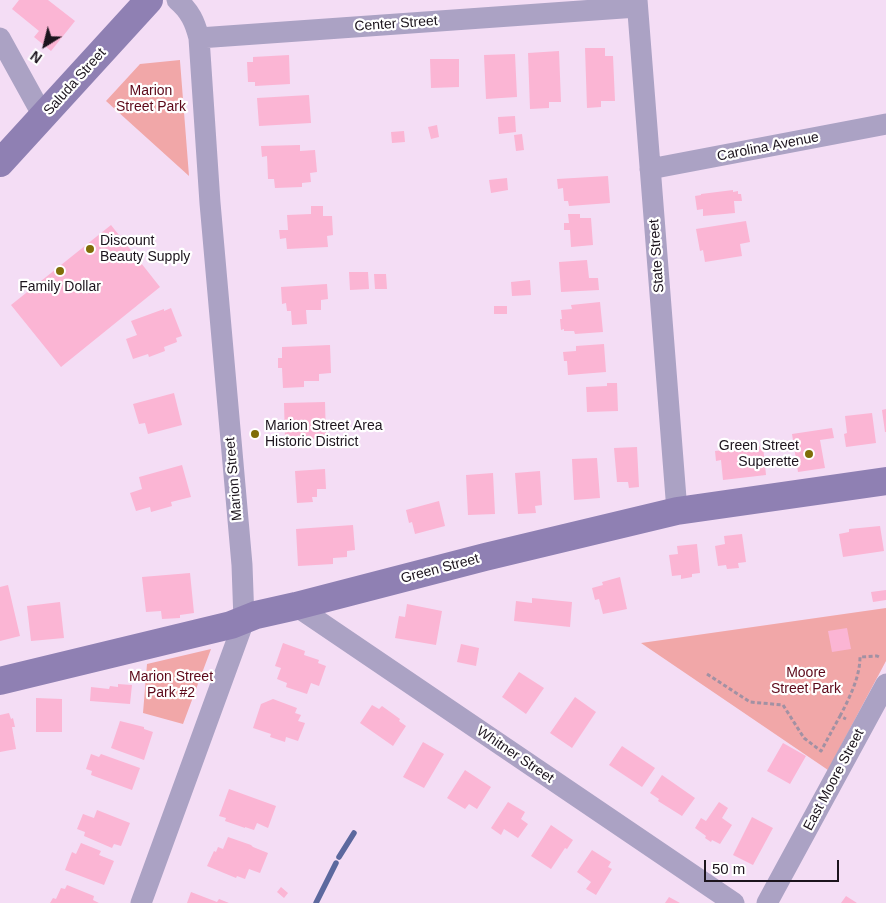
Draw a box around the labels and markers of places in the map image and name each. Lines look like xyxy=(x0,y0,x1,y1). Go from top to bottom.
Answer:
place label: Discount Beauty Supply xyxy=(100,233,190,266)
marker: Discount Beauty Supply xyxy=(84,243,96,255)
marker: Family Dollar xyxy=(54,265,66,277)
place label: Family Dollar xyxy=(19,279,101,295)
place label: Marion Street Area Historic District xyxy=(265,418,382,451)
marker: Marion Street Area Historic District xyxy=(249,428,261,440)
place label: Green Street Superette xyxy=(719,438,799,471)
marker: Green Street Superette xyxy=(803,448,815,460)

